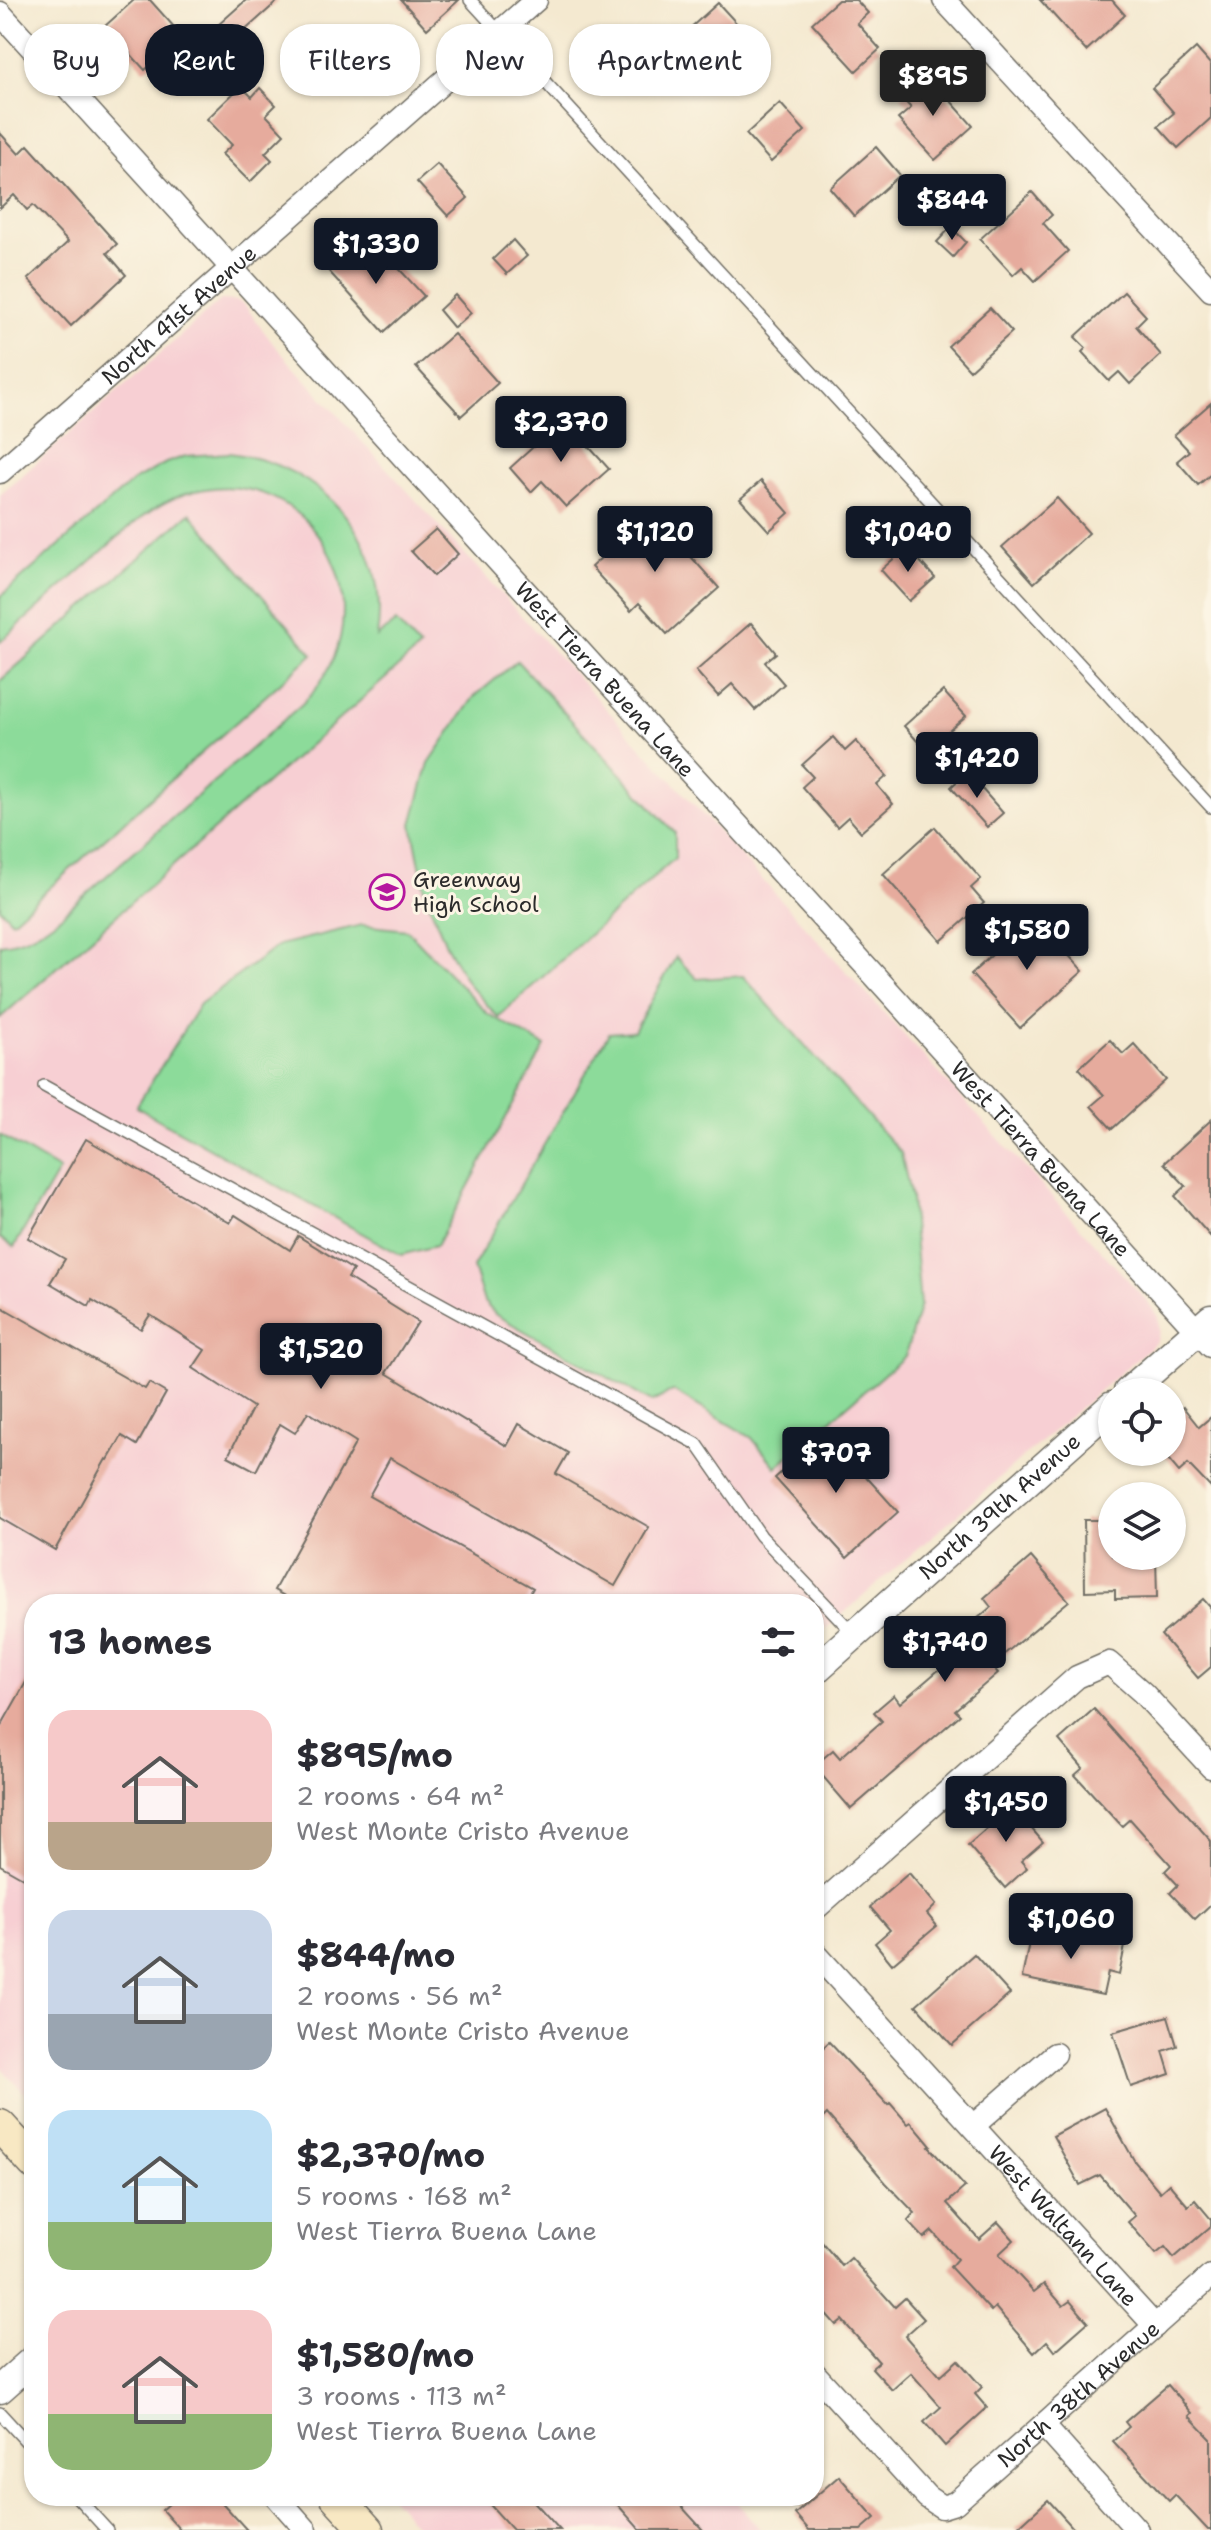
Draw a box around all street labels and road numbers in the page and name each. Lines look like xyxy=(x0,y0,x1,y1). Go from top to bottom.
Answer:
street label: North 41st Avenue xyxy=(95,239,263,391)
street label: West Tierra Buena Lane xyxy=(508,575,701,784)
street label: West Tierra Buena Lane xyxy=(944,1055,1137,1263)
street label: North 39th Avenue xyxy=(913,1427,1087,1586)
street label: West Waltann Lane xyxy=(982,2139,1144,2313)
street label: North 38th Avenue xyxy=(991,2314,1166,2474)

